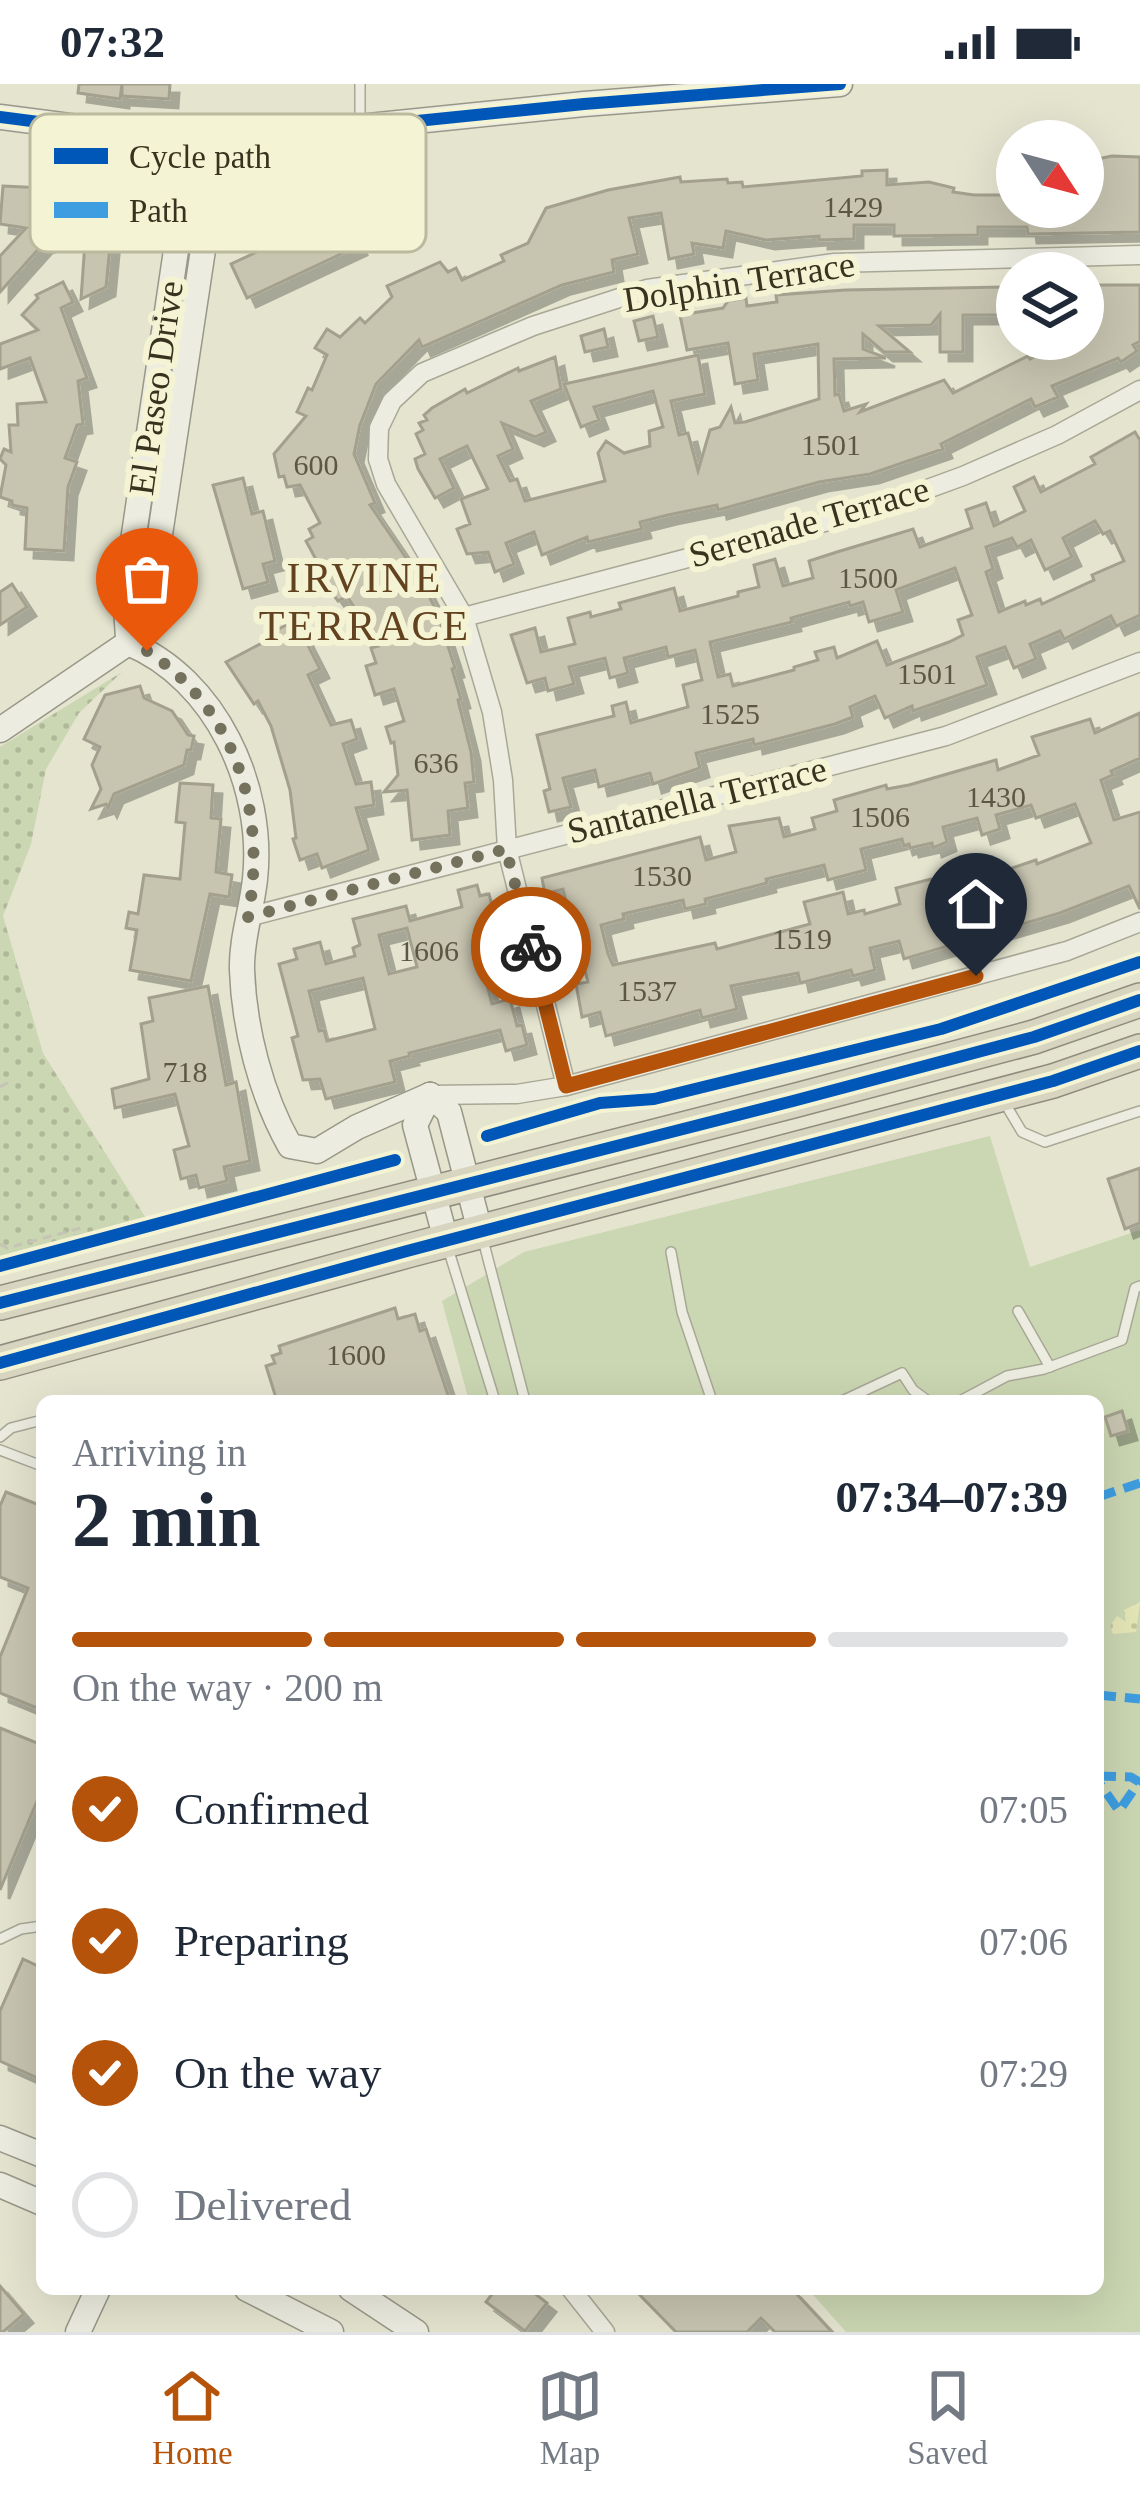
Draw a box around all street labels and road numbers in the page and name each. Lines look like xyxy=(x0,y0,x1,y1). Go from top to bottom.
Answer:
street label: Dolphin Terrace xyxy=(620,244,858,320)
street label: El Paseo Drive xyxy=(121,278,191,498)
street label: Serenade Terrace xyxy=(684,469,934,575)
street label: Santanella Terrace xyxy=(563,748,831,852)

